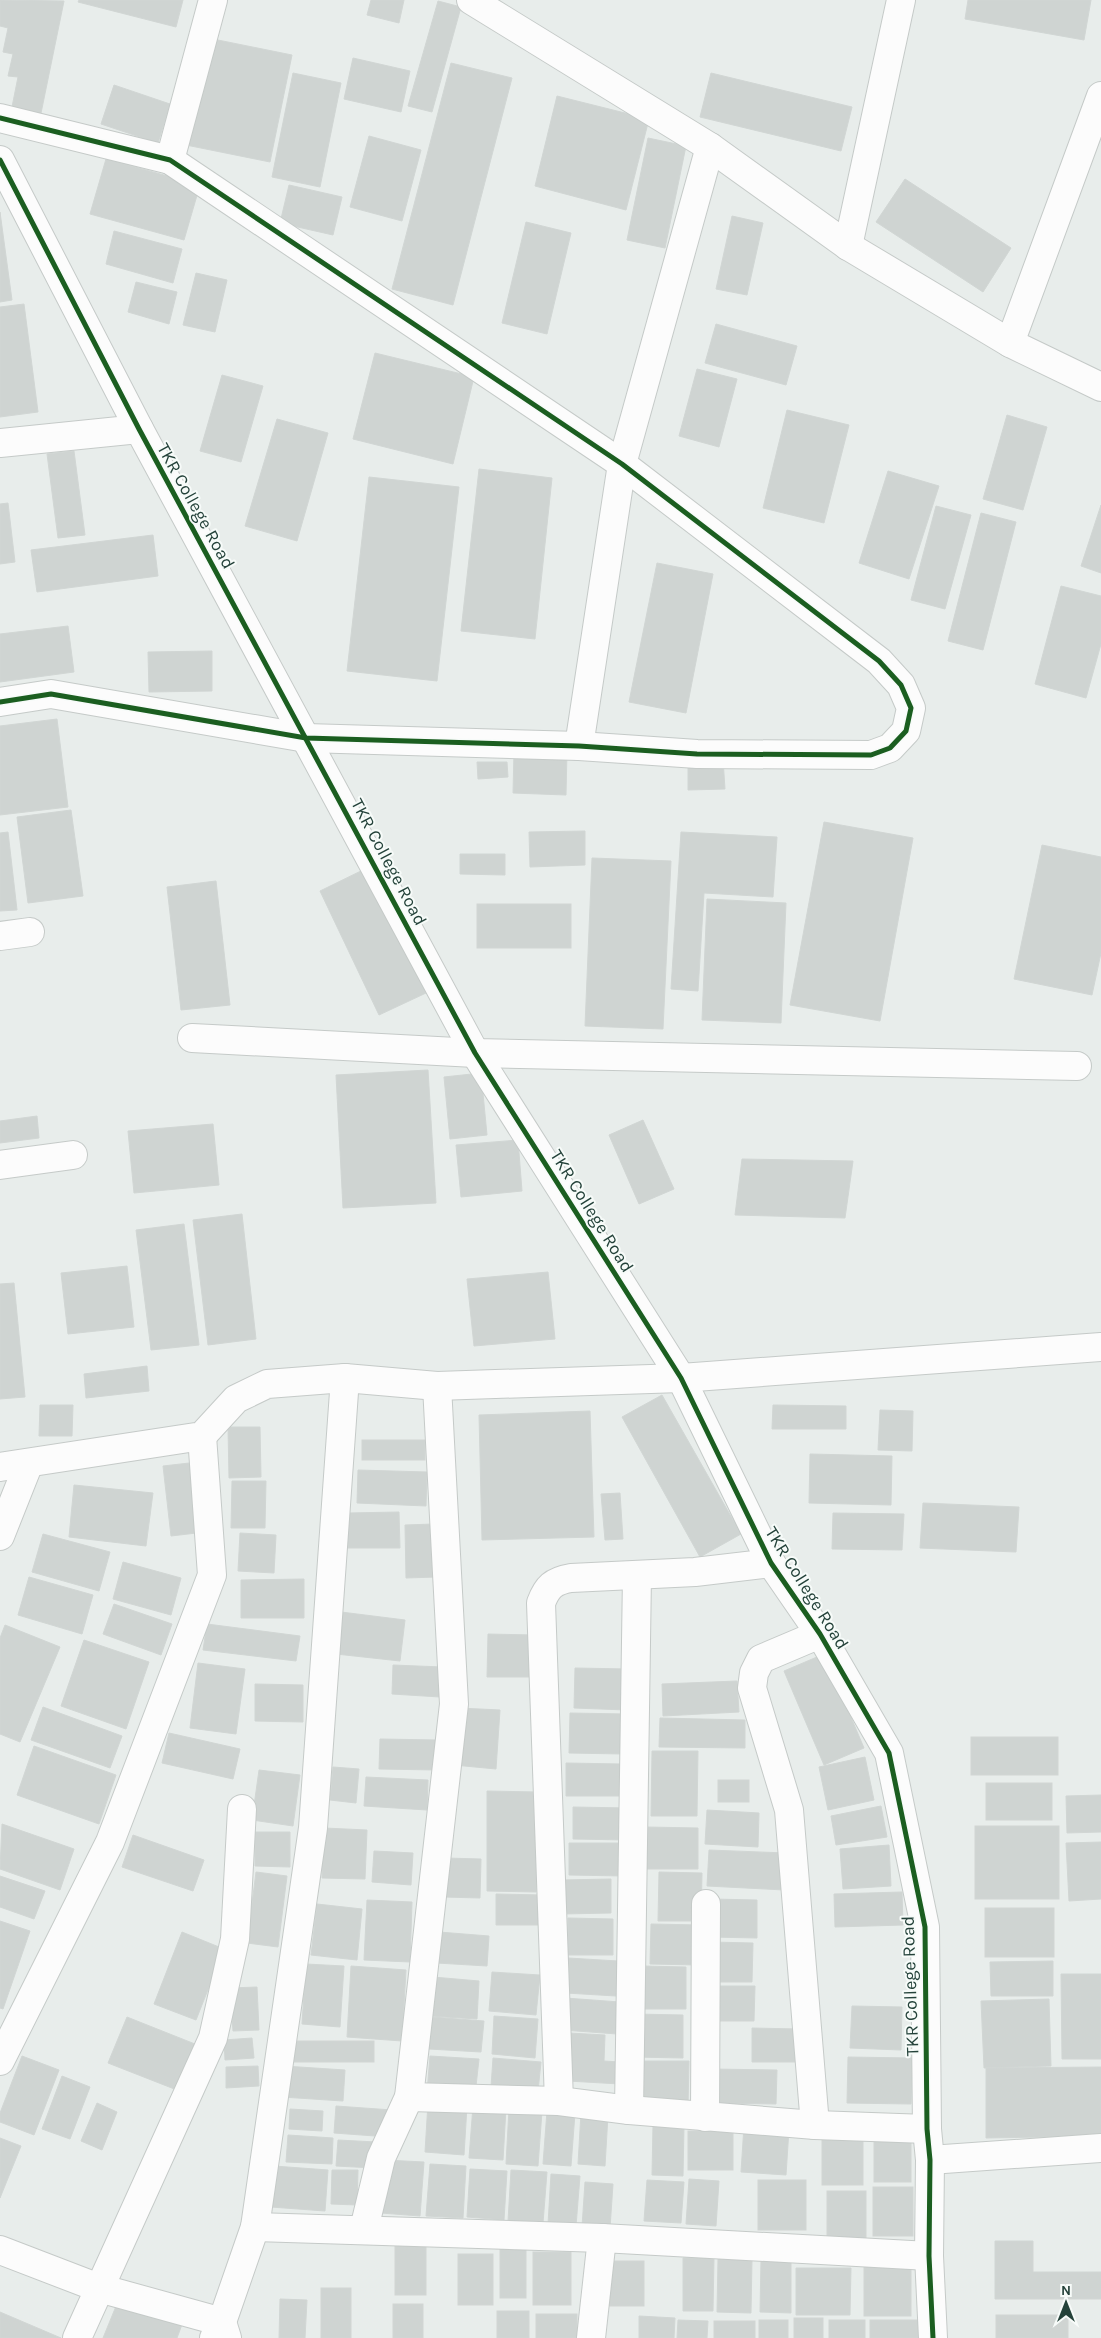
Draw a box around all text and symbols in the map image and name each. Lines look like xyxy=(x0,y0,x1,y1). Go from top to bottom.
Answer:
street label: TKR College Road xyxy=(152,439,240,573)
street label: TKR College Road xyxy=(346,795,432,929)
street label: TKR College Road xyxy=(545,1146,639,1276)
street label: TKR College Road xyxy=(760,1523,854,1653)
street label: TKR College Road xyxy=(897,1915,923,2057)
north arrow xyxy=(1041,2278,1091,2328)
text: N xyxy=(1061,2282,1071,2299)

